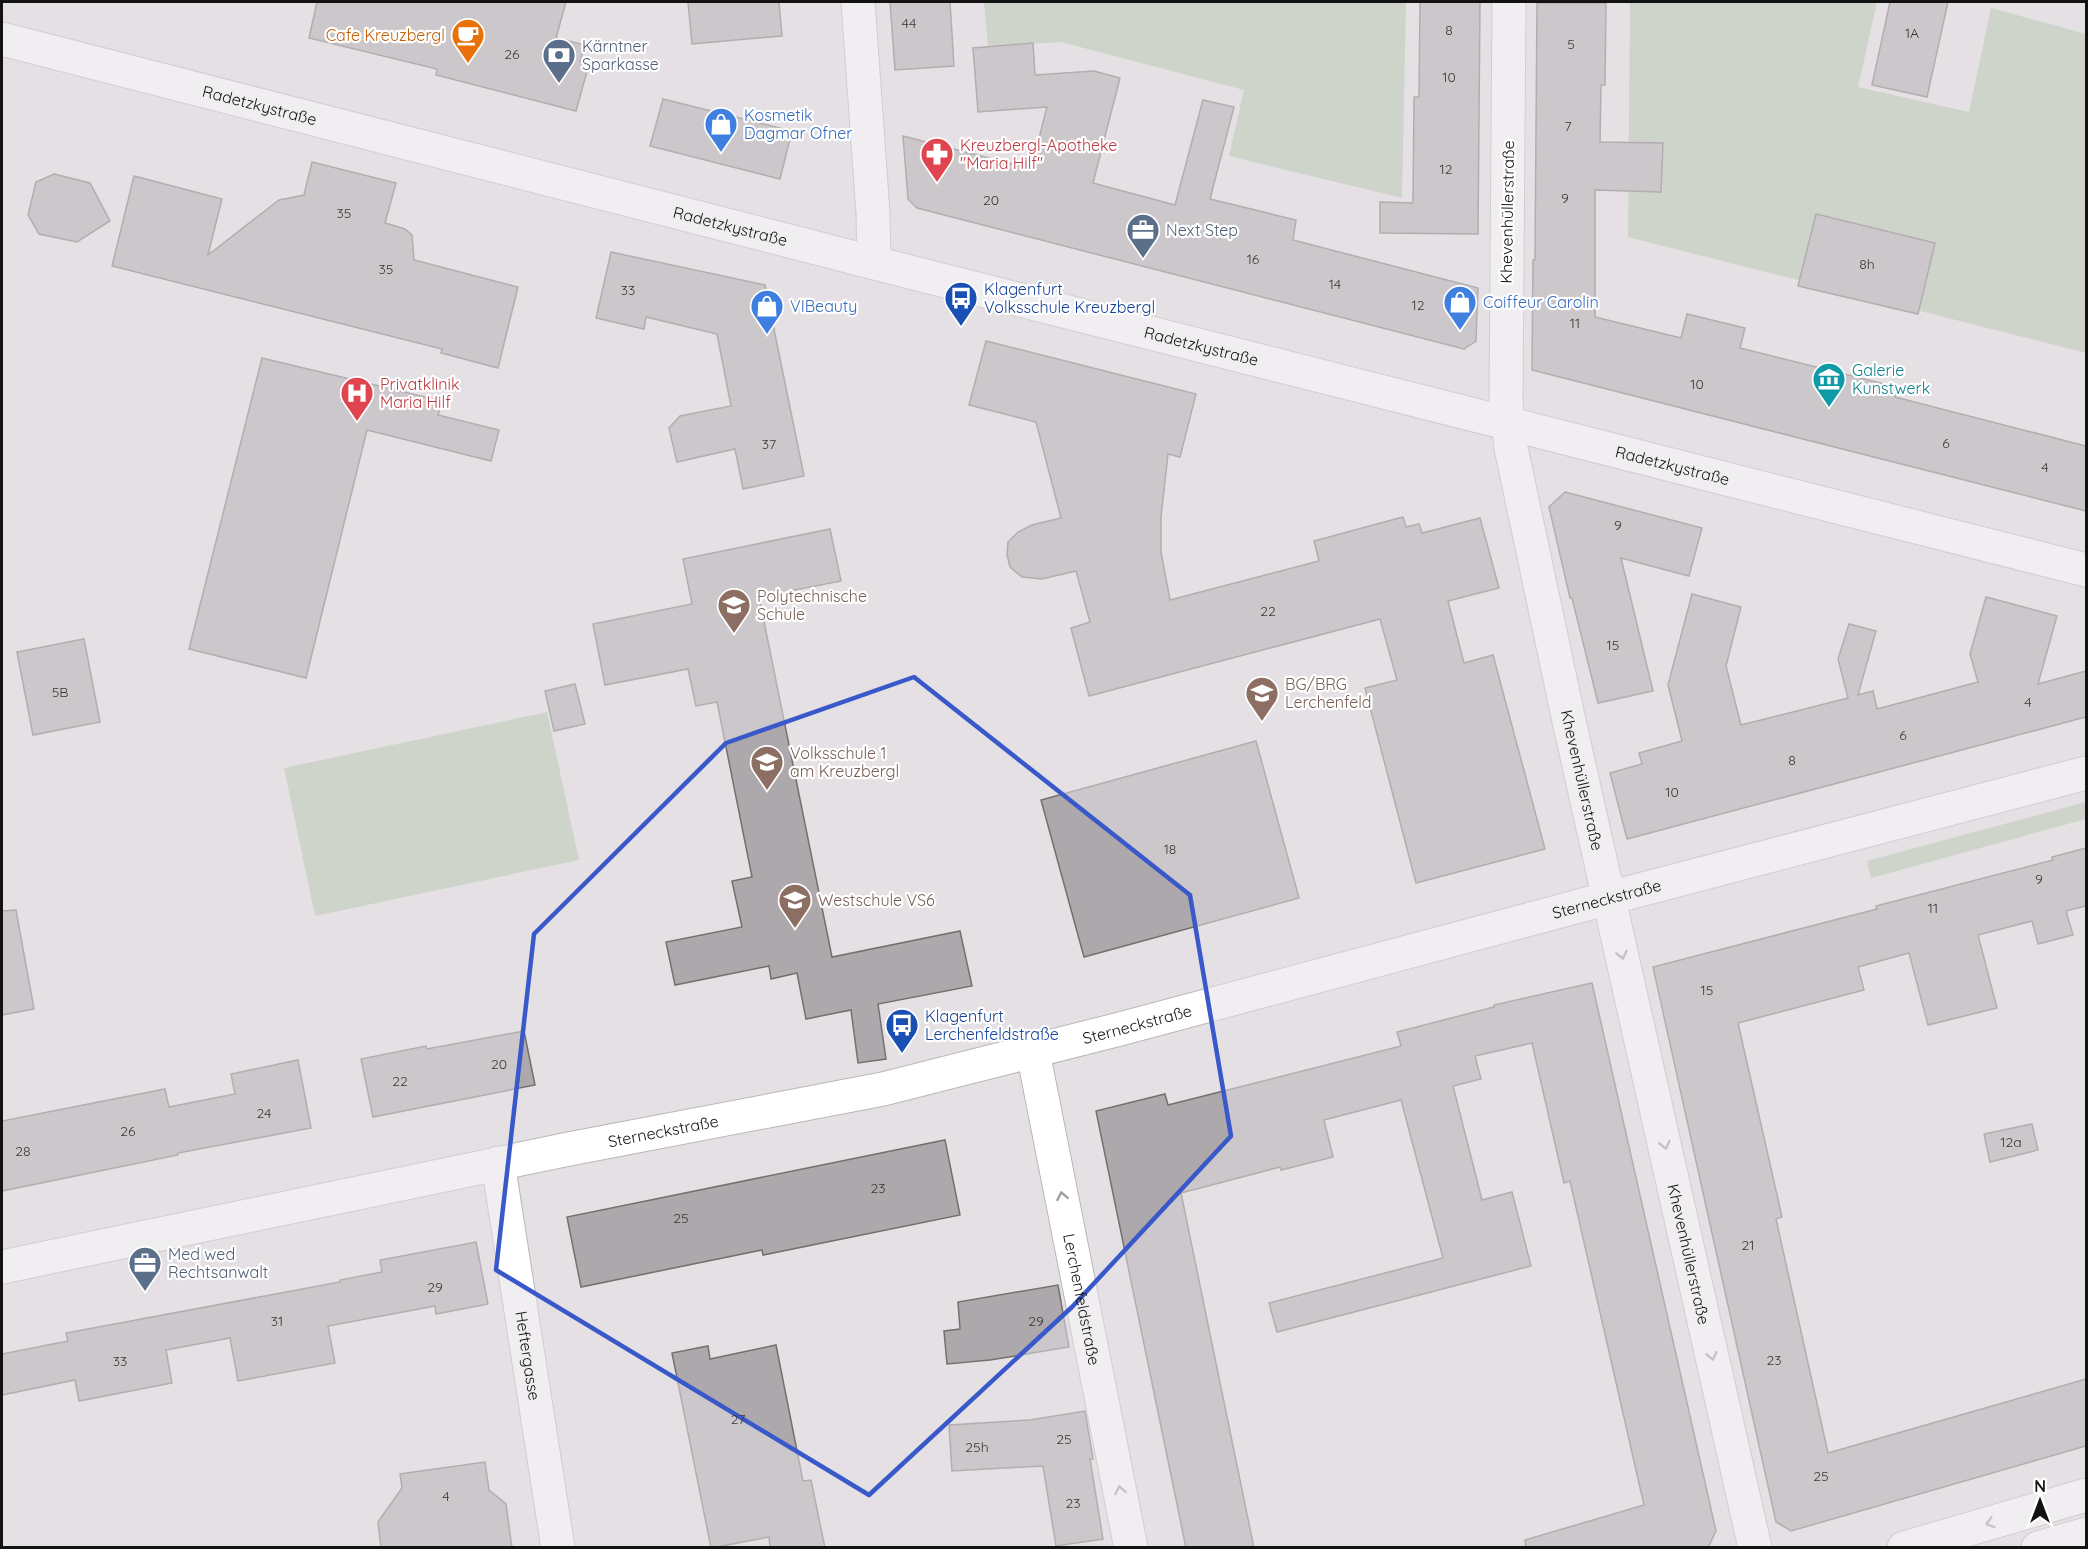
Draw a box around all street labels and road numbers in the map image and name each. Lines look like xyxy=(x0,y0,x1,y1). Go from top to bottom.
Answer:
street label: Radetzkystraße xyxy=(200,81,319,129)
street label: Khevenhüllerstraße xyxy=(1496,140,1518,284)
street label: Radetzkystraße xyxy=(671,202,790,250)
street label: Radetzkystraße xyxy=(1142,322,1261,370)
street label: Radetzkystraße xyxy=(1613,441,1732,489)
street label: Khevenhüllerstraße xyxy=(1557,708,1608,852)
street label: Sterneckstraße xyxy=(1550,875,1663,923)
street label: Sterneckstraße xyxy=(1080,1000,1194,1048)
street label: Sterneckstraße xyxy=(606,1111,720,1151)
street label: Khevenhüllerstraße xyxy=(1663,1182,1714,1327)
street label: Lerchenfeldstraße xyxy=(1059,1232,1105,1367)
street label: Heftergasse xyxy=(511,1309,545,1402)

